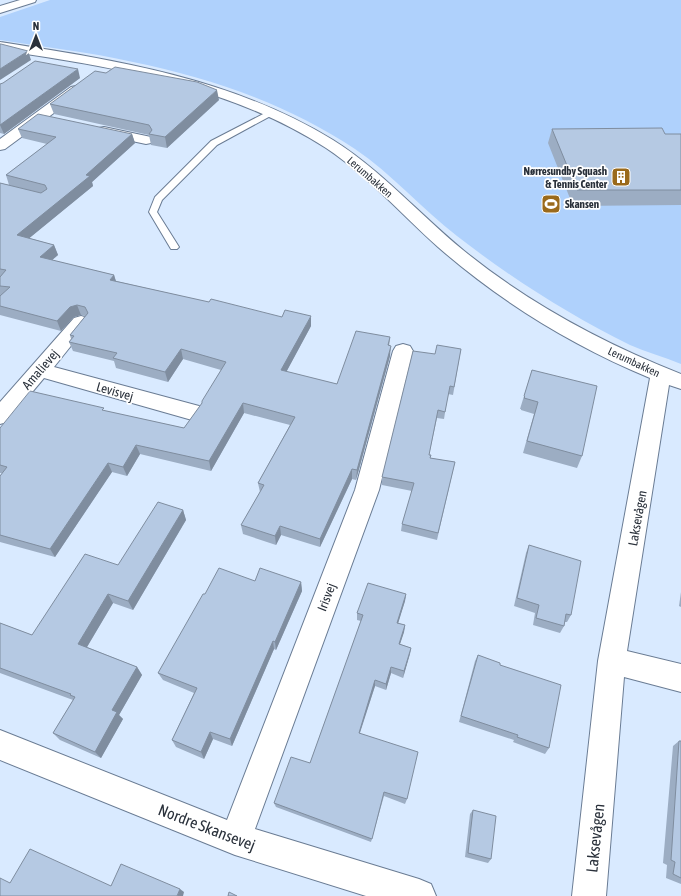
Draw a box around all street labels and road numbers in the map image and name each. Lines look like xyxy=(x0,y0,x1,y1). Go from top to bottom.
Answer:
street label: Lerumbakken xyxy=(345,154,395,200)
street label: Lerumbakken xyxy=(606,345,662,379)
street label: Amalievej xyxy=(19,346,62,392)
street label: Levisvej xyxy=(95,379,135,404)
street label: Laksevågen xyxy=(625,489,650,547)
street label: Irisvej xyxy=(314,581,339,613)
street label: Nordre Skansevej xyxy=(156,800,258,855)
street label: Laksevågen xyxy=(582,803,609,873)

